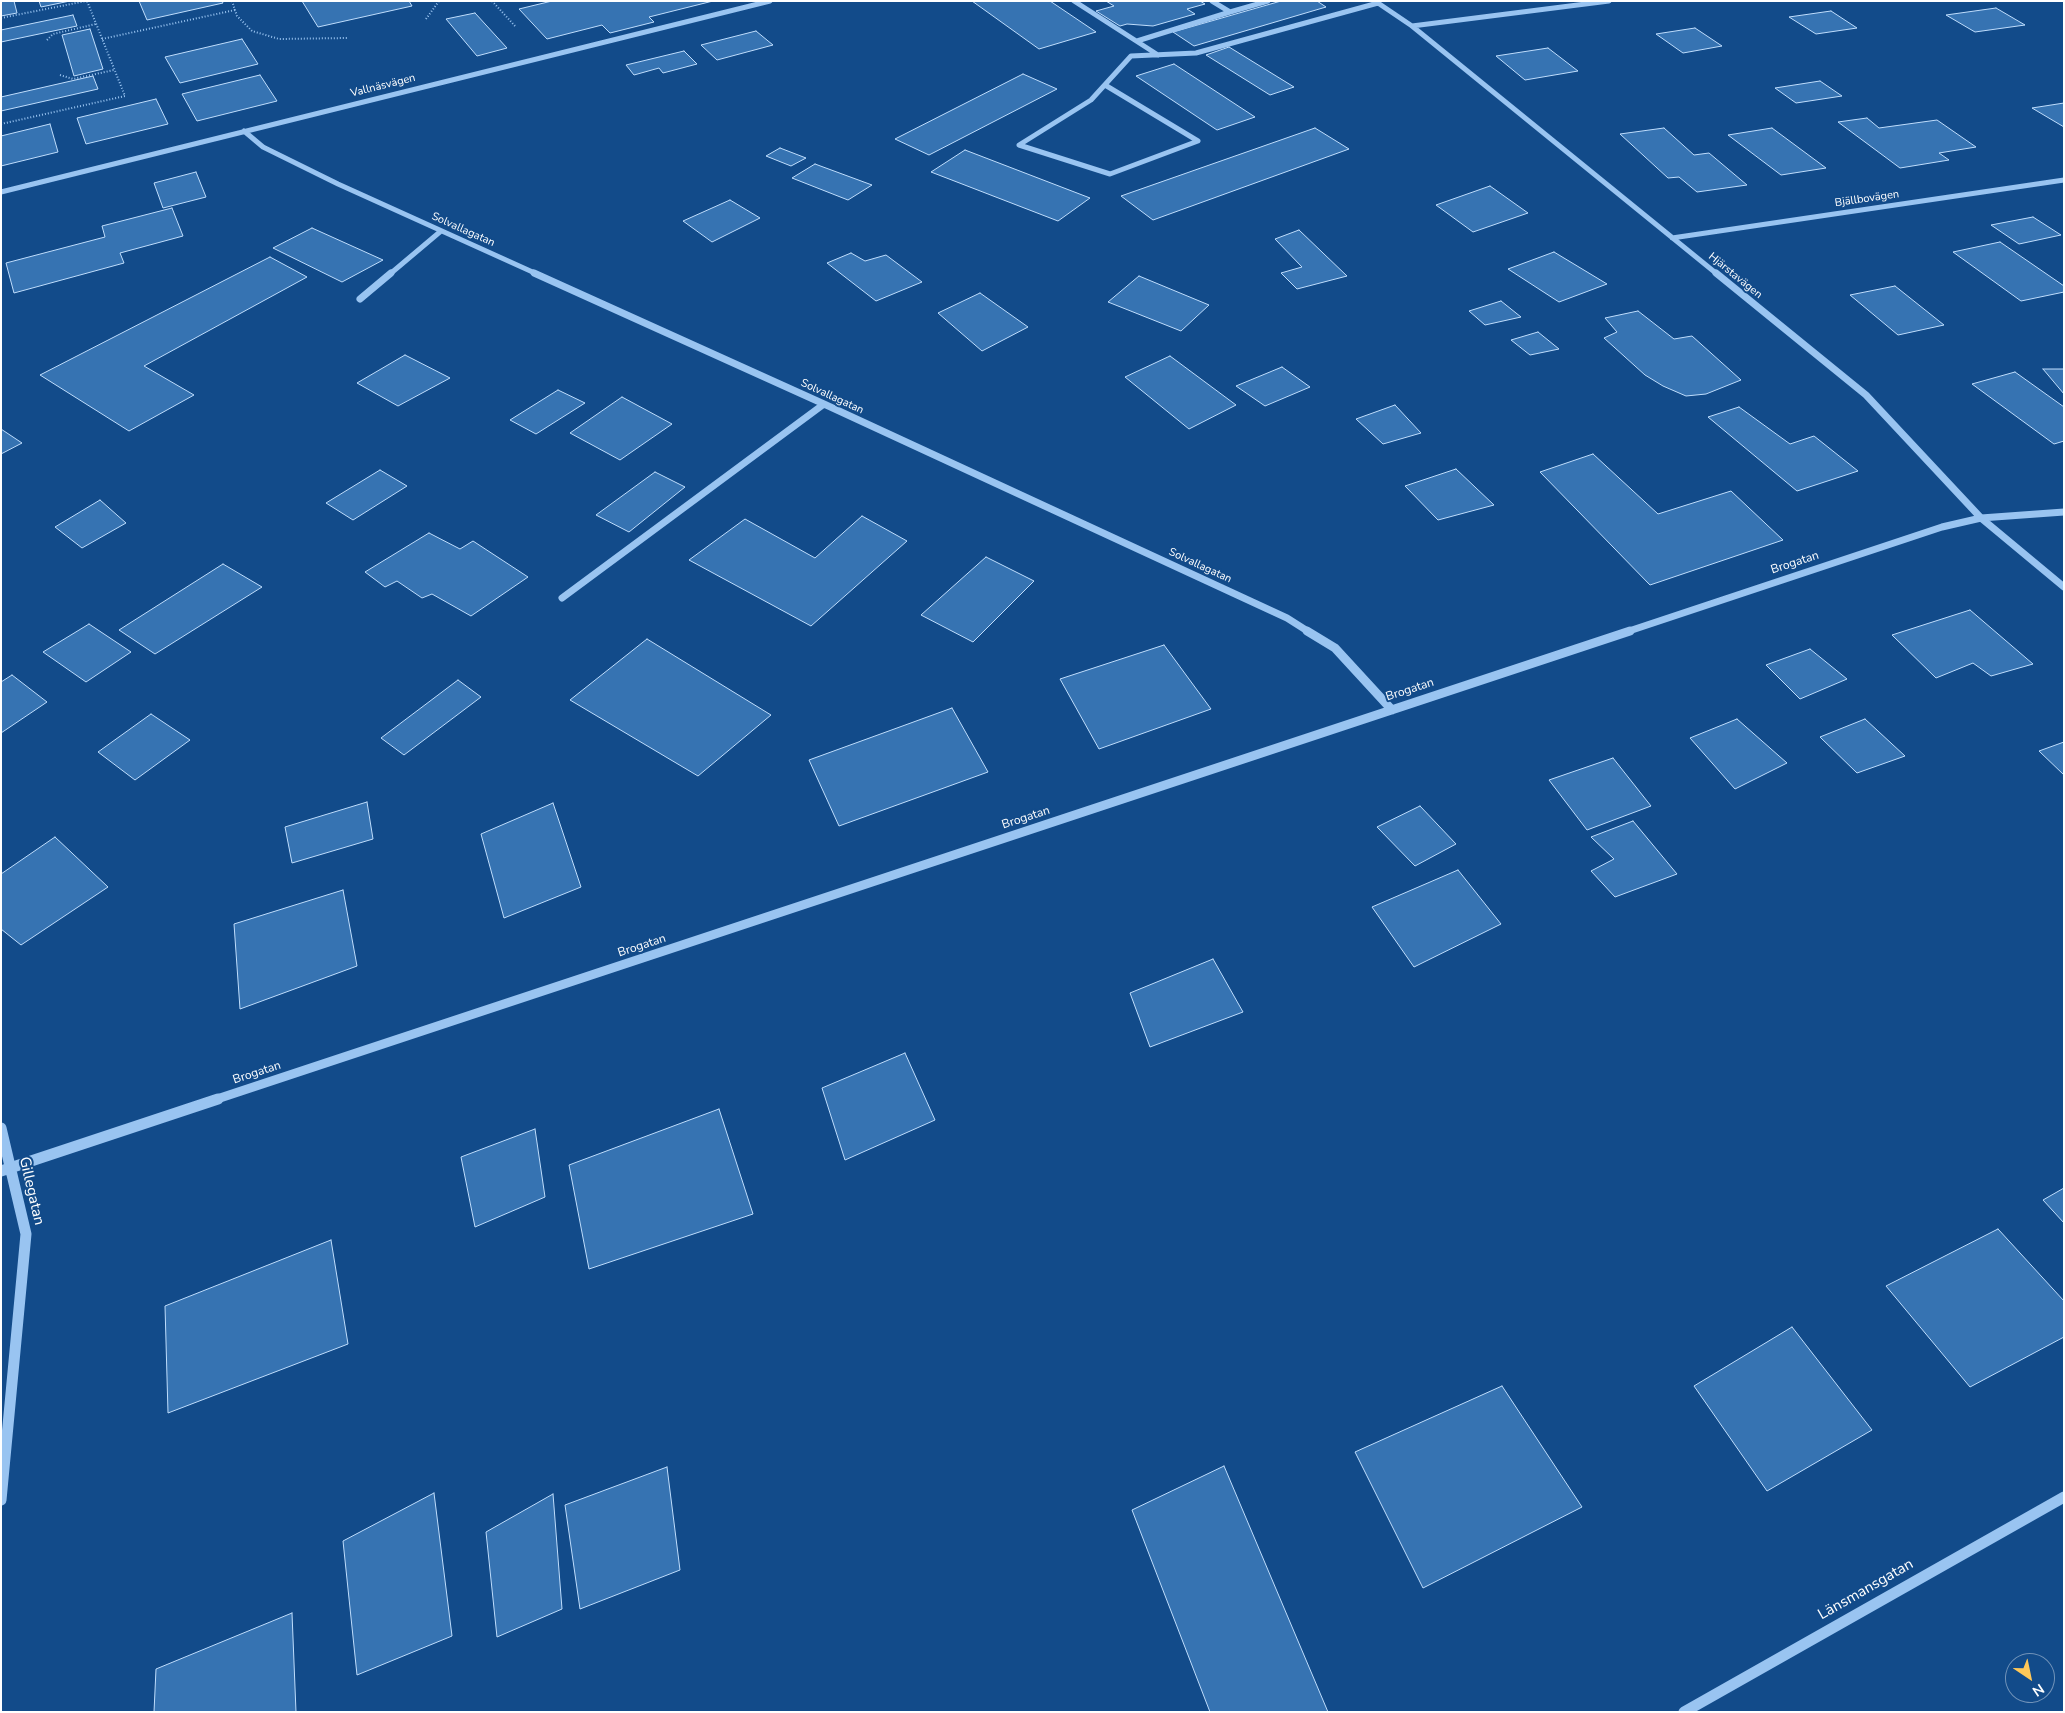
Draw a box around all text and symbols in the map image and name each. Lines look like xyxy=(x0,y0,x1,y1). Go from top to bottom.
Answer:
street label: Vallnäsvägen xyxy=(349,72,417,100)
street label: Bjällbovägen xyxy=(1834,188,1900,210)
street label: Solvallagatan xyxy=(429,210,497,250)
street label: Hjärstavägen xyxy=(1705,250,1765,302)
street label: Solvallagatan xyxy=(798,377,866,417)
street label: Solvallagatan xyxy=(1166,546,1234,586)
street label: Brogatan xyxy=(1769,548,1821,578)
street label: Brogatan xyxy=(1384,675,1436,705)
street label: Brogatan xyxy=(1000,803,1052,833)
street label: Brogatan xyxy=(616,931,668,961)
street label: Brogatan xyxy=(231,1058,283,1088)
street label: Gillegatan xyxy=(14,1155,48,1227)
street label: Länsmansgatan xyxy=(1815,1556,1917,1624)
north arrow xyxy=(2005,1653,2055,1703)
text: N xyxy=(2028,1679,2048,1701)

